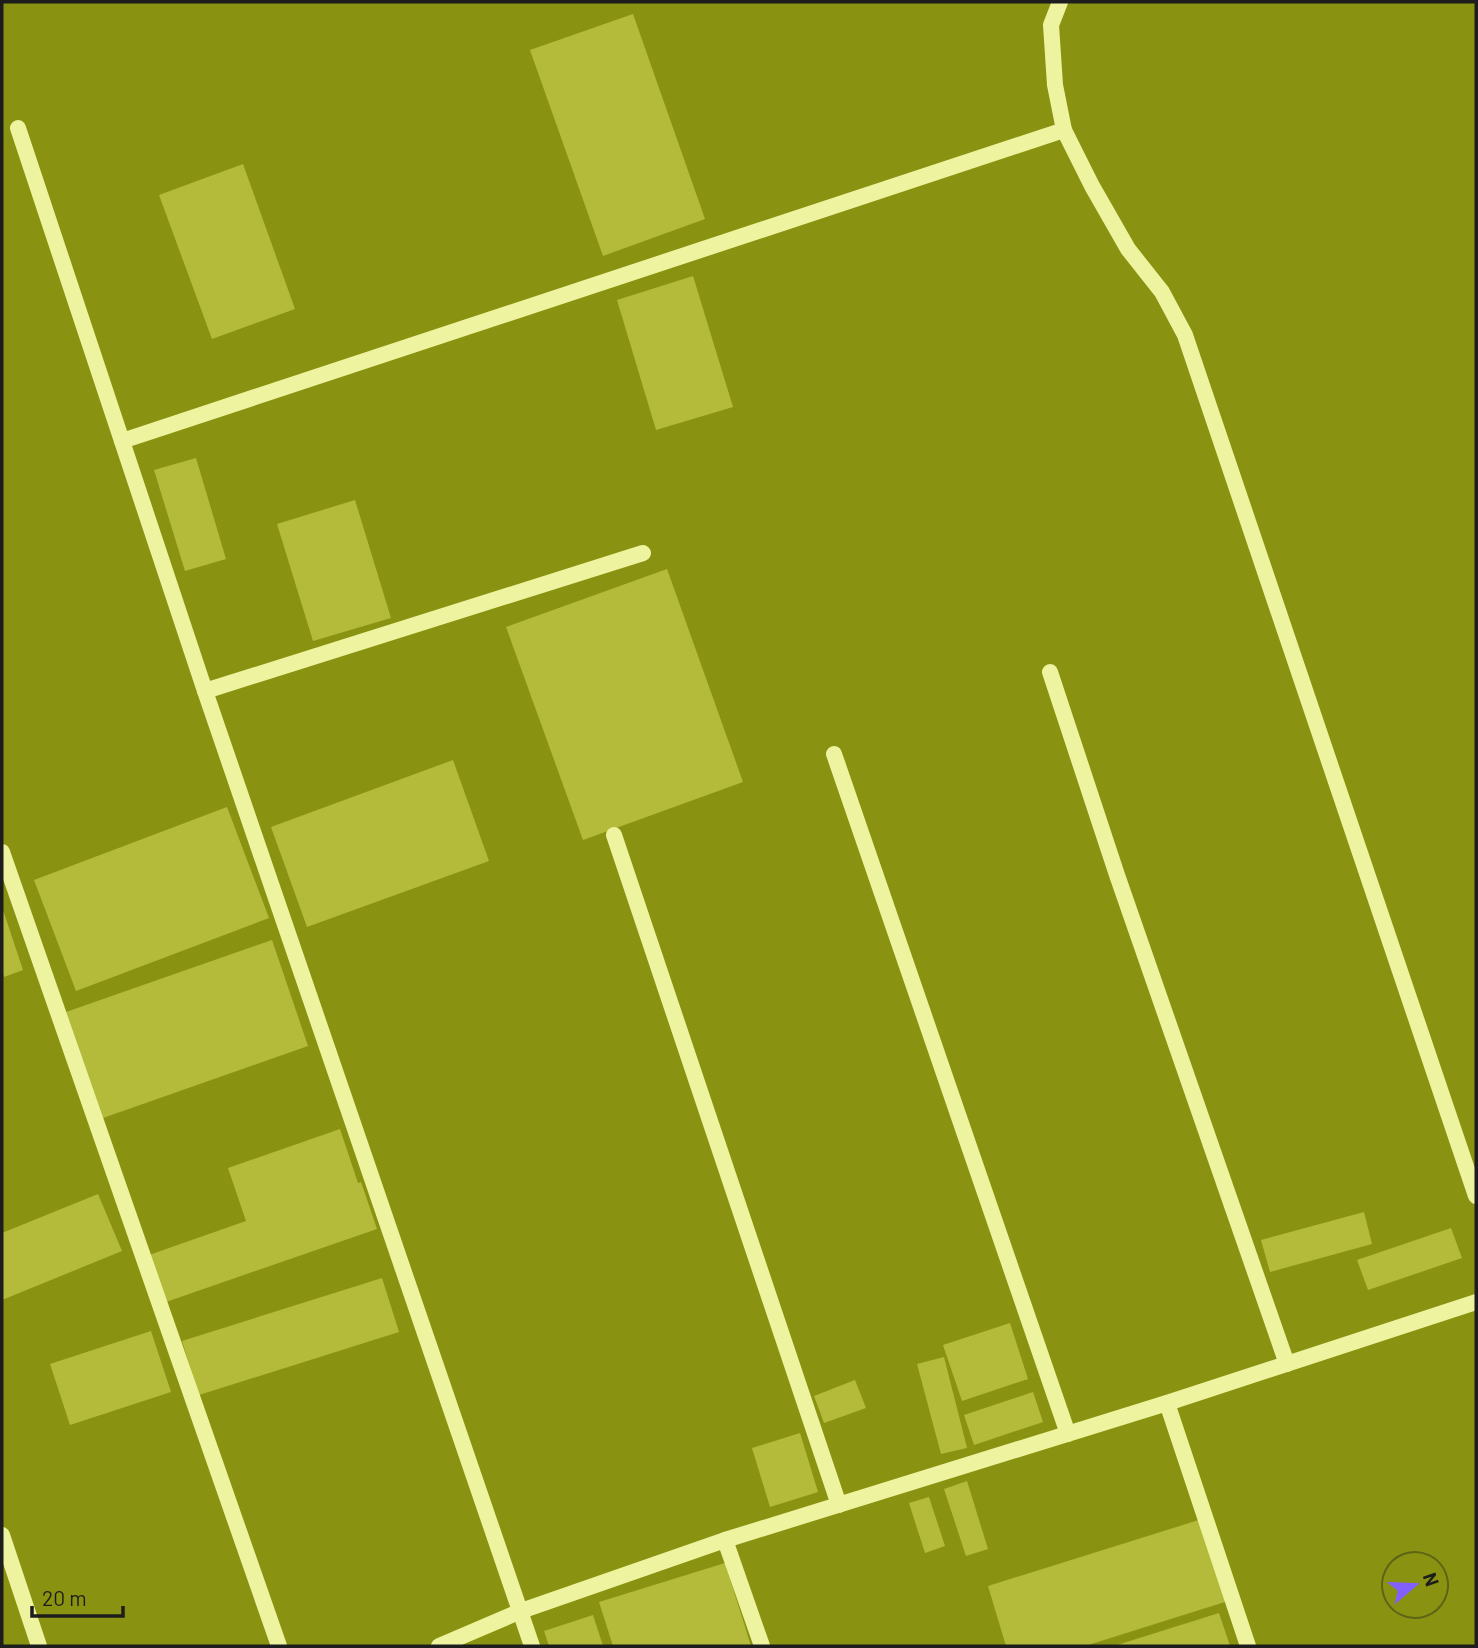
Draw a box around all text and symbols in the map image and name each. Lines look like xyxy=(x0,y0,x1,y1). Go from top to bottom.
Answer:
north arrow xyxy=(1380,1550,1450,1620)
text: N xyxy=(1419,1570,1444,1589)
scale bar xyxy=(32,1574,122,1618)
text: 20 m xyxy=(42,1585,87,1610)

